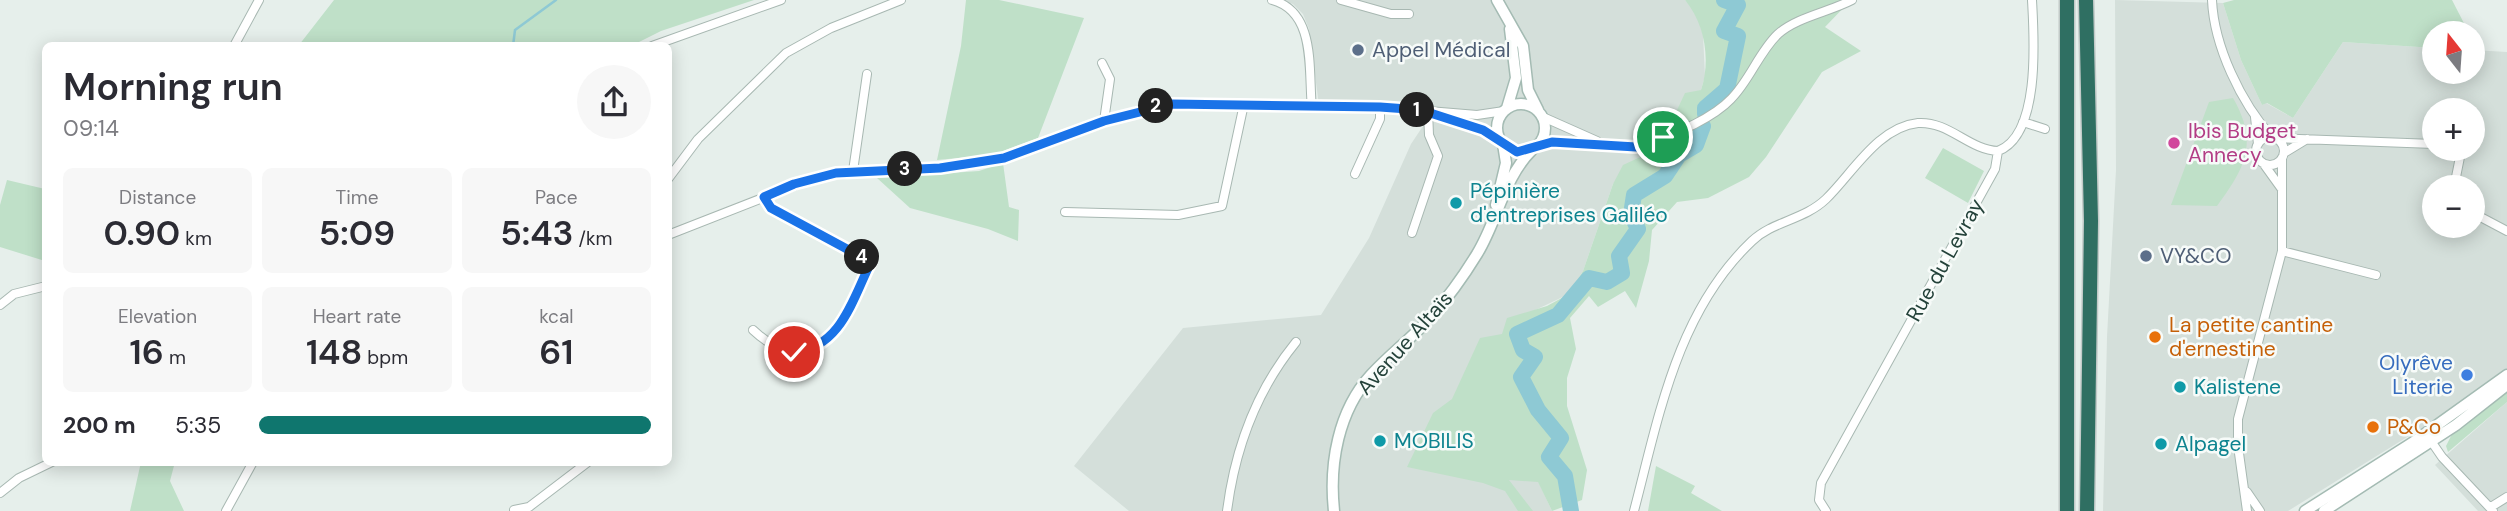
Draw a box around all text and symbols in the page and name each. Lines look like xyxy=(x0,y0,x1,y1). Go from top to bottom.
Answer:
north arrow xyxy=(2422,21,2485,84)
map controls xyxy=(2422,21,2485,238)
place label: Appel Médical xyxy=(1372,36,1510,64)
marker: Appel Médical xyxy=(1350,42,1366,58)
text: Morning run xyxy=(63,62,283,112)
button: share xyxy=(577,65,651,139)
pin: 2 xyxy=(1138,88,1174,124)
pin: 1 xyxy=(1400,92,1434,128)
text: 2 xyxy=(1150,93,1161,118)
text: 1 xyxy=(1413,97,1420,122)
button: + xyxy=(2422,98,2485,161)
pin xyxy=(1633,107,1693,167)
text: 09:14 xyxy=(63,113,119,143)
place label: Ibis Budget Annecy xyxy=(2188,117,2296,169)
icon: arrive xyxy=(1644,118,1682,156)
marker: Ibis Budget Annecy xyxy=(2166,135,2182,151)
pin: 3 xyxy=(888,152,922,186)
text: 3 xyxy=(899,156,910,181)
button: − xyxy=(2422,175,2485,238)
place label: Pépinière d'entreprises Galiléo xyxy=(1470,177,1668,229)
text: Distance xyxy=(119,185,196,210)
text: Time xyxy=(336,185,378,210)
text: Pace xyxy=(535,185,578,210)
street label: Rue du Levray xyxy=(1900,193,1991,327)
marker: Pépinière d'entreprises Galiléo xyxy=(1448,195,1464,211)
text: 0.90 xyxy=(103,210,180,256)
text: 5:09 xyxy=(319,210,395,256)
text: 5:43 xyxy=(500,210,573,256)
text: km xyxy=(180,226,212,251)
text: /km xyxy=(573,226,612,251)
pin: 4 xyxy=(844,240,880,274)
place label: VY&CO xyxy=(2160,242,2231,270)
text: 4 xyxy=(855,244,868,269)
marker: VY&CO xyxy=(2138,248,2154,264)
street label: Avenue Altaïs xyxy=(1351,285,1459,401)
text: Elevation xyxy=(118,304,197,329)
text: Heart rate xyxy=(313,304,401,329)
text: kcal xyxy=(539,304,573,329)
place label: La petite cantine d'ernestine xyxy=(2169,311,2333,363)
pin xyxy=(764,322,824,382)
text: 16 xyxy=(130,329,164,375)
text: 148 xyxy=(306,329,362,375)
text: 61 xyxy=(539,329,573,375)
marker: La petite cantine d'ernestine xyxy=(2147,329,2163,345)
icon: check xyxy=(775,333,813,371)
text: m xyxy=(164,345,186,370)
text: bpm xyxy=(362,345,408,370)
place label: Olyrêve Literie xyxy=(2379,349,2453,401)
marker: Olyrêve Literie xyxy=(2459,367,2475,383)
place label: Kalistene xyxy=(2194,373,2281,401)
marker: Kalistene xyxy=(2172,379,2188,395)
text: 200 m xyxy=(63,410,136,440)
text: 5:35 xyxy=(175,410,221,440)
place label: P&Co xyxy=(2387,413,2441,441)
marker: P&Co xyxy=(2365,419,2381,435)
place label: MOBILIS xyxy=(1394,427,1474,455)
place label: Alpagel xyxy=(2175,430,2246,458)
marker: MOBILIS xyxy=(1372,433,1388,449)
marker: Alpagel xyxy=(2153,436,2169,452)

